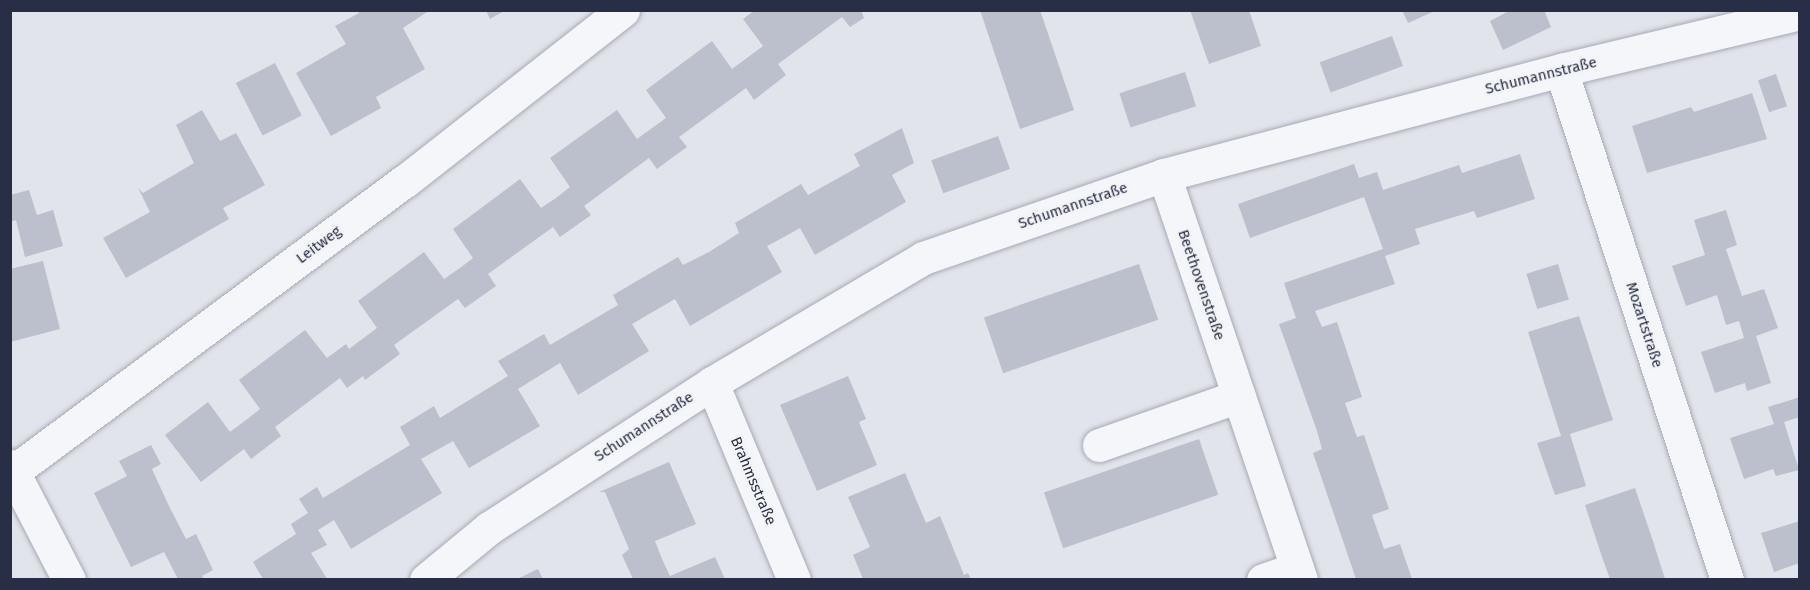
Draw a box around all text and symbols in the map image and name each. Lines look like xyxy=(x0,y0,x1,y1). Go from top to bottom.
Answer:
street label: Schumannstraße xyxy=(1483,53,1599,99)
street label: Schumannstraße xyxy=(1016,179,1130,233)
street label: Leitweg xyxy=(293,222,345,268)
street label: Beethovenstraße xyxy=(1174,227,1228,343)
street label: Mozartstraße xyxy=(1622,280,1666,370)
street label: Schumannstraße xyxy=(591,388,697,466)
street label: Brahmsstraße xyxy=(726,434,780,528)

